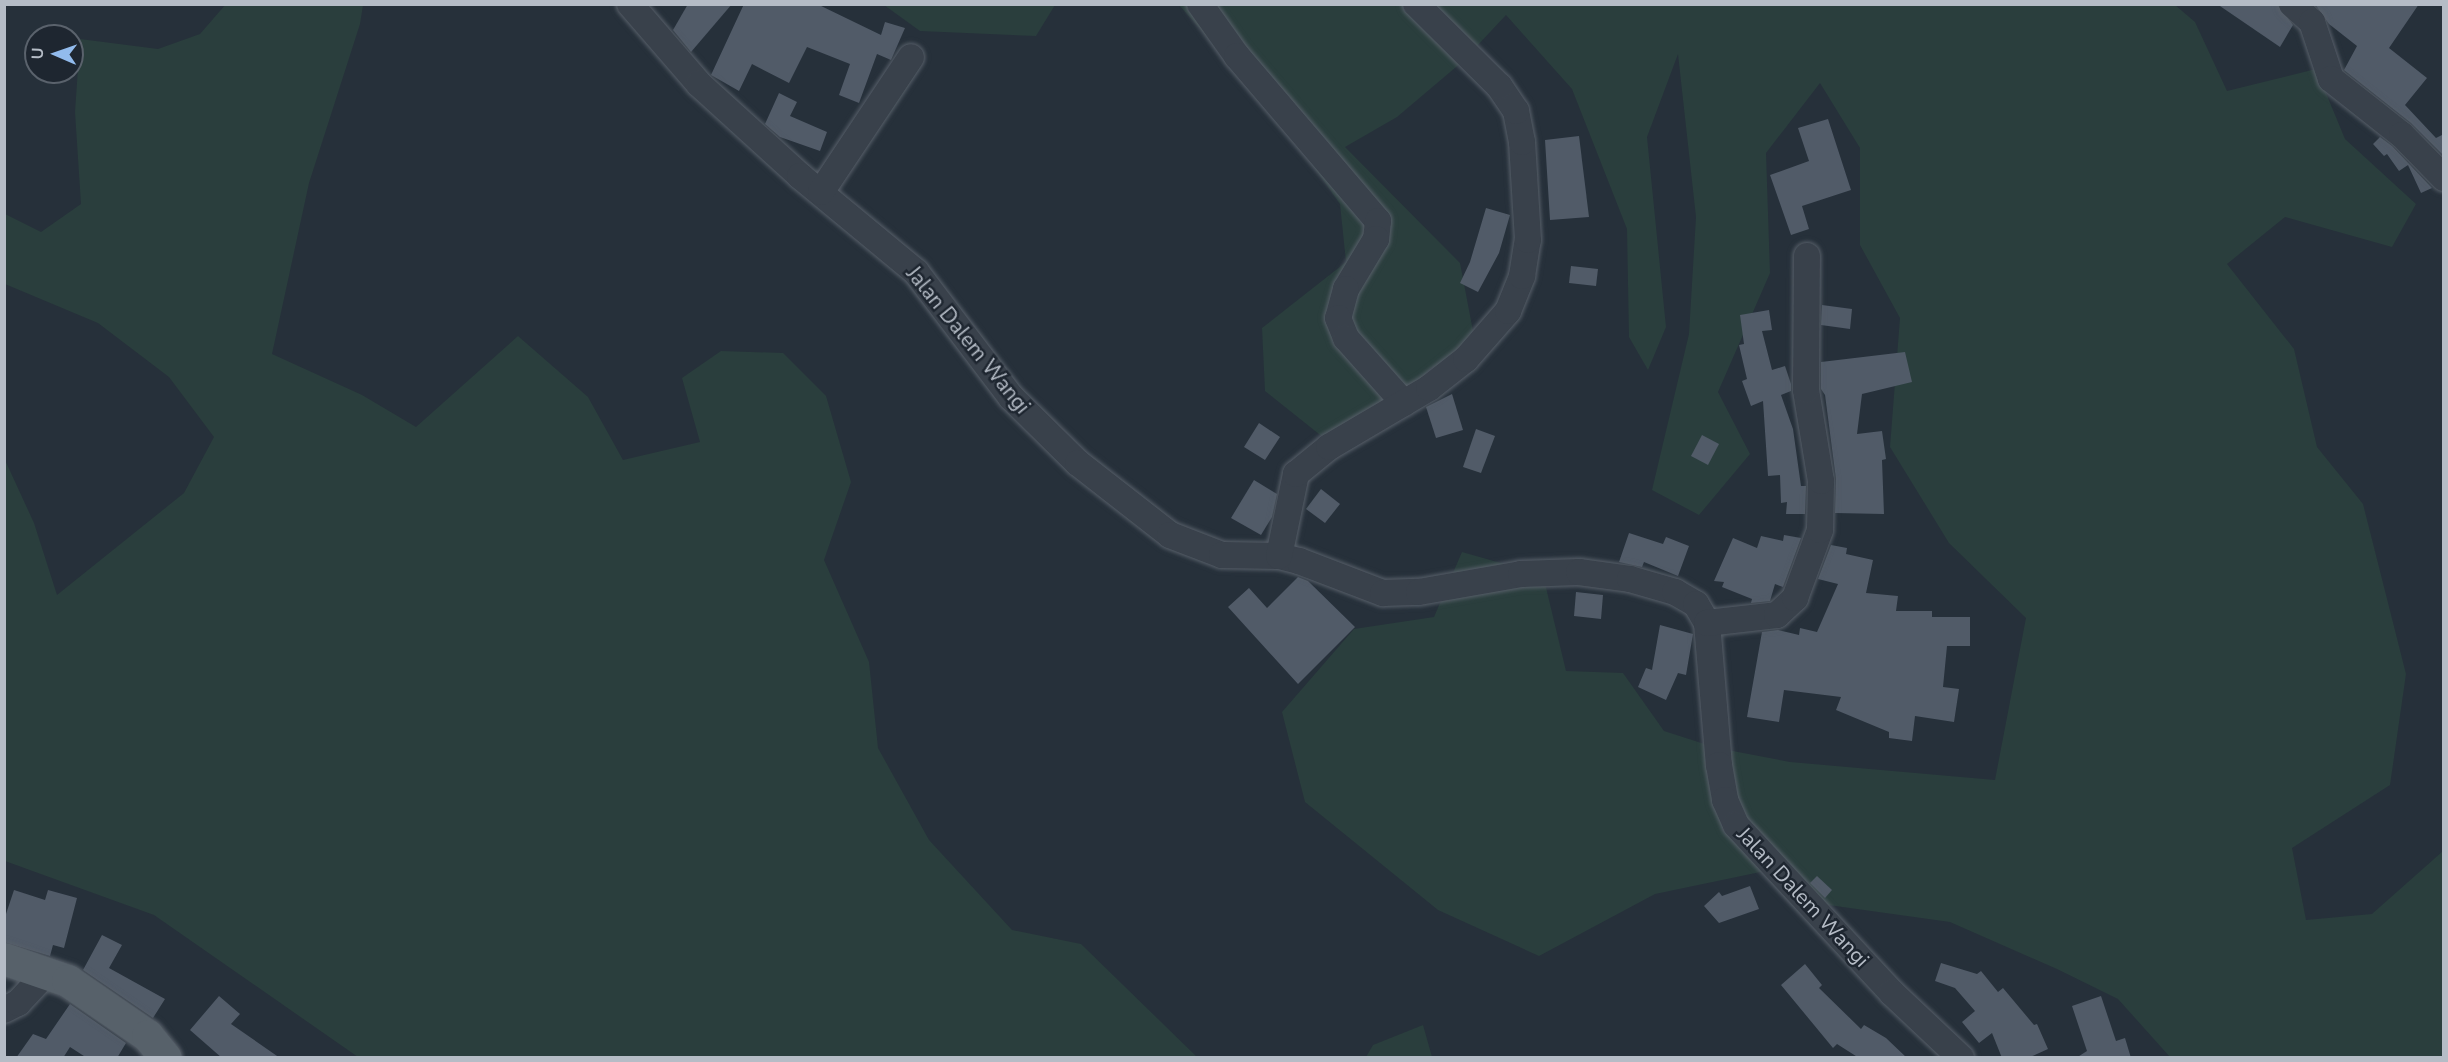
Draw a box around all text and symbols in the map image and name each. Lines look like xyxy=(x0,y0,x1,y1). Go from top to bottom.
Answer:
north arrow xyxy=(24,24,84,84)
text: U xyxy=(27,47,49,60)
street label: Jalan Dalem Wangi xyxy=(901,261,1035,419)
street label: Jalan Dalem Wangi xyxy=(1732,822,1874,972)

